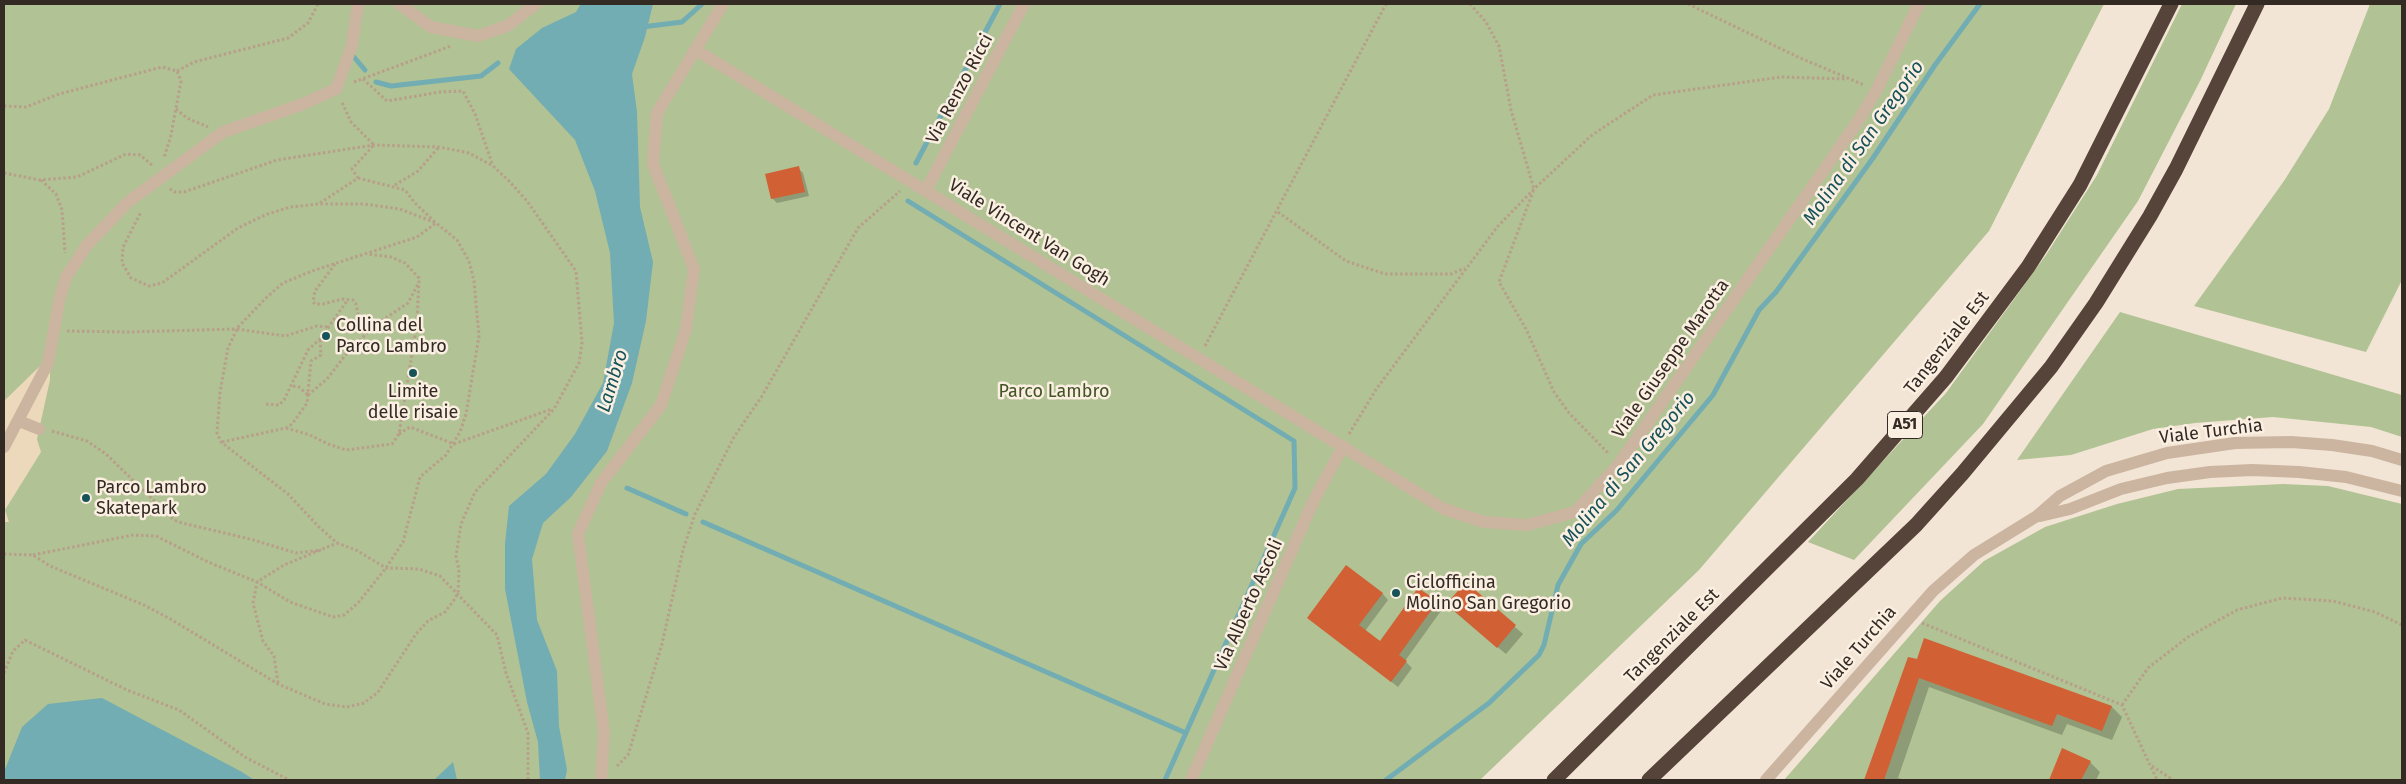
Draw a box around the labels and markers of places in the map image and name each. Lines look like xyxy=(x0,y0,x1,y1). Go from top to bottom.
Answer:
place label: Collina del Parco Lambro xyxy=(336,315,447,358)
marker: Collina del Parco Lambro xyxy=(320,330,332,342)
marker: Limite delle risaie xyxy=(407,367,419,379)
place label: Limite delle risaie xyxy=(368,381,458,424)
place label: Parco Lambro Skatepark xyxy=(96,477,207,520)
marker: Parco Lambro Skatepark xyxy=(80,492,92,504)
place label: Ciclofficina Molino San Gregorio xyxy=(1406,572,1571,614)
marker: Ciclofficina Molino San Gregorio xyxy=(1390,587,1402,599)

